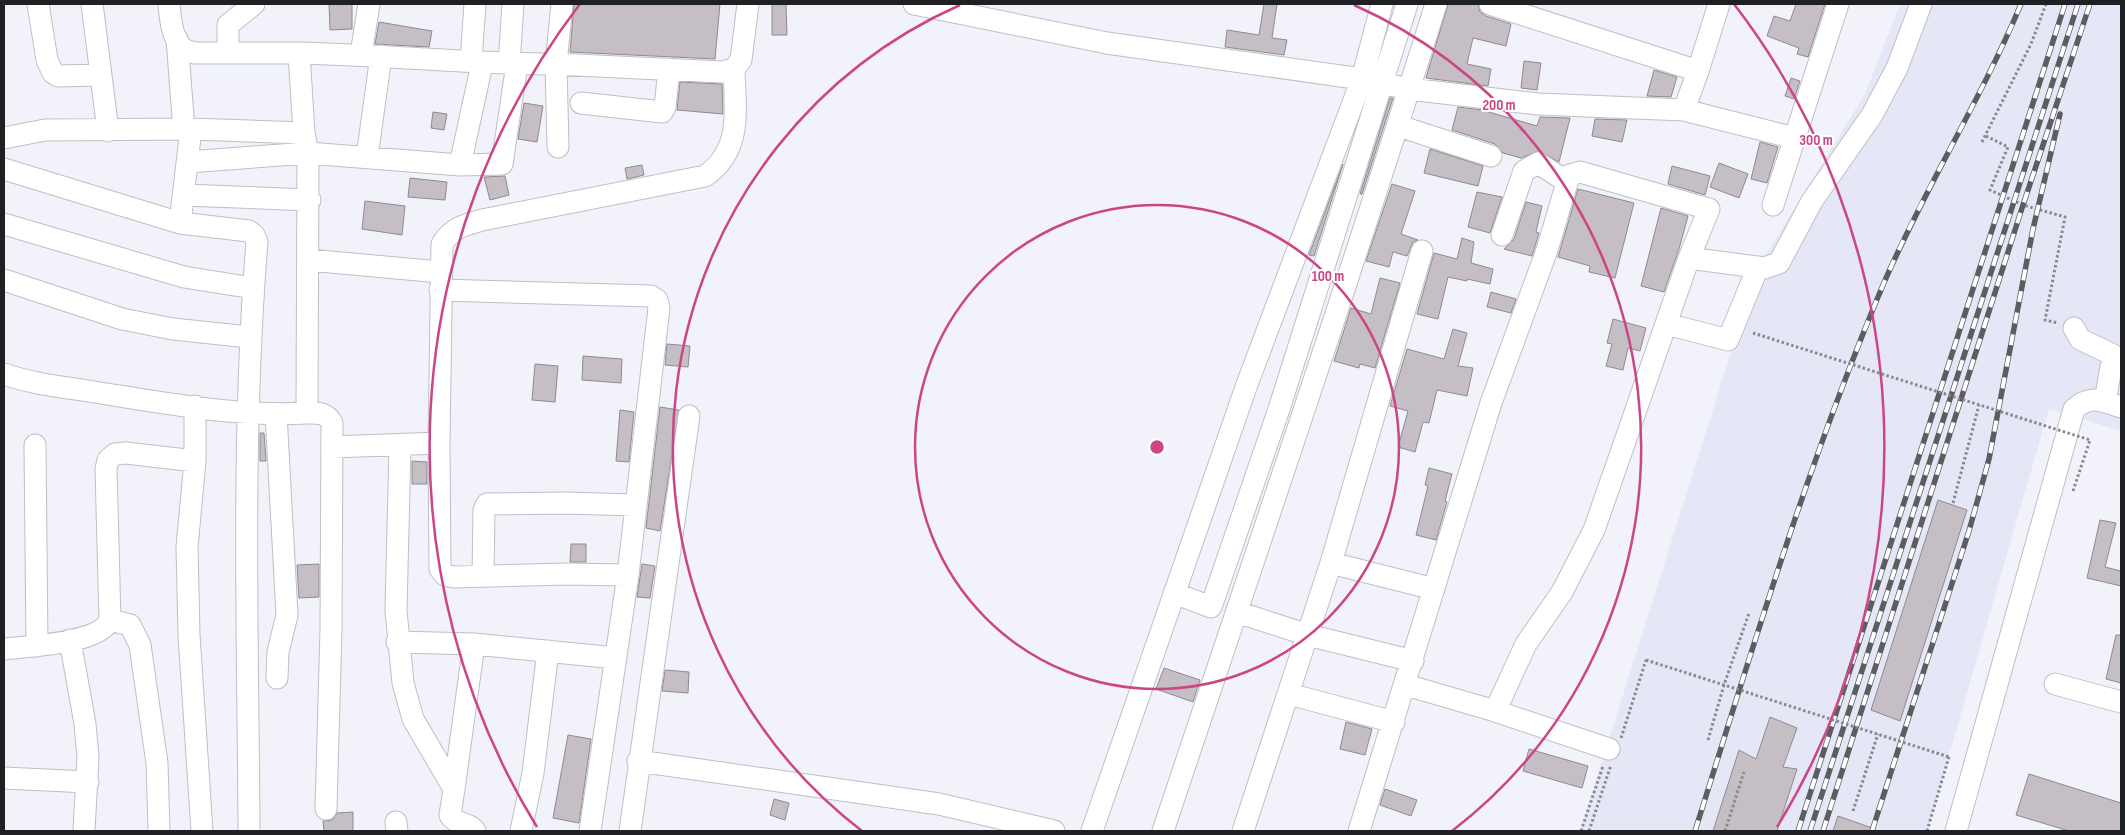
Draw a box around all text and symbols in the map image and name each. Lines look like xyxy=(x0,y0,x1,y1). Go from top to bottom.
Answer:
text: 200 m xyxy=(1482,96,1516,115)
text: 300 m xyxy=(1799,131,1833,150)
text: 100 m xyxy=(1312,267,1344,286)
centre of rings xyxy=(1148,438,1166,456)

